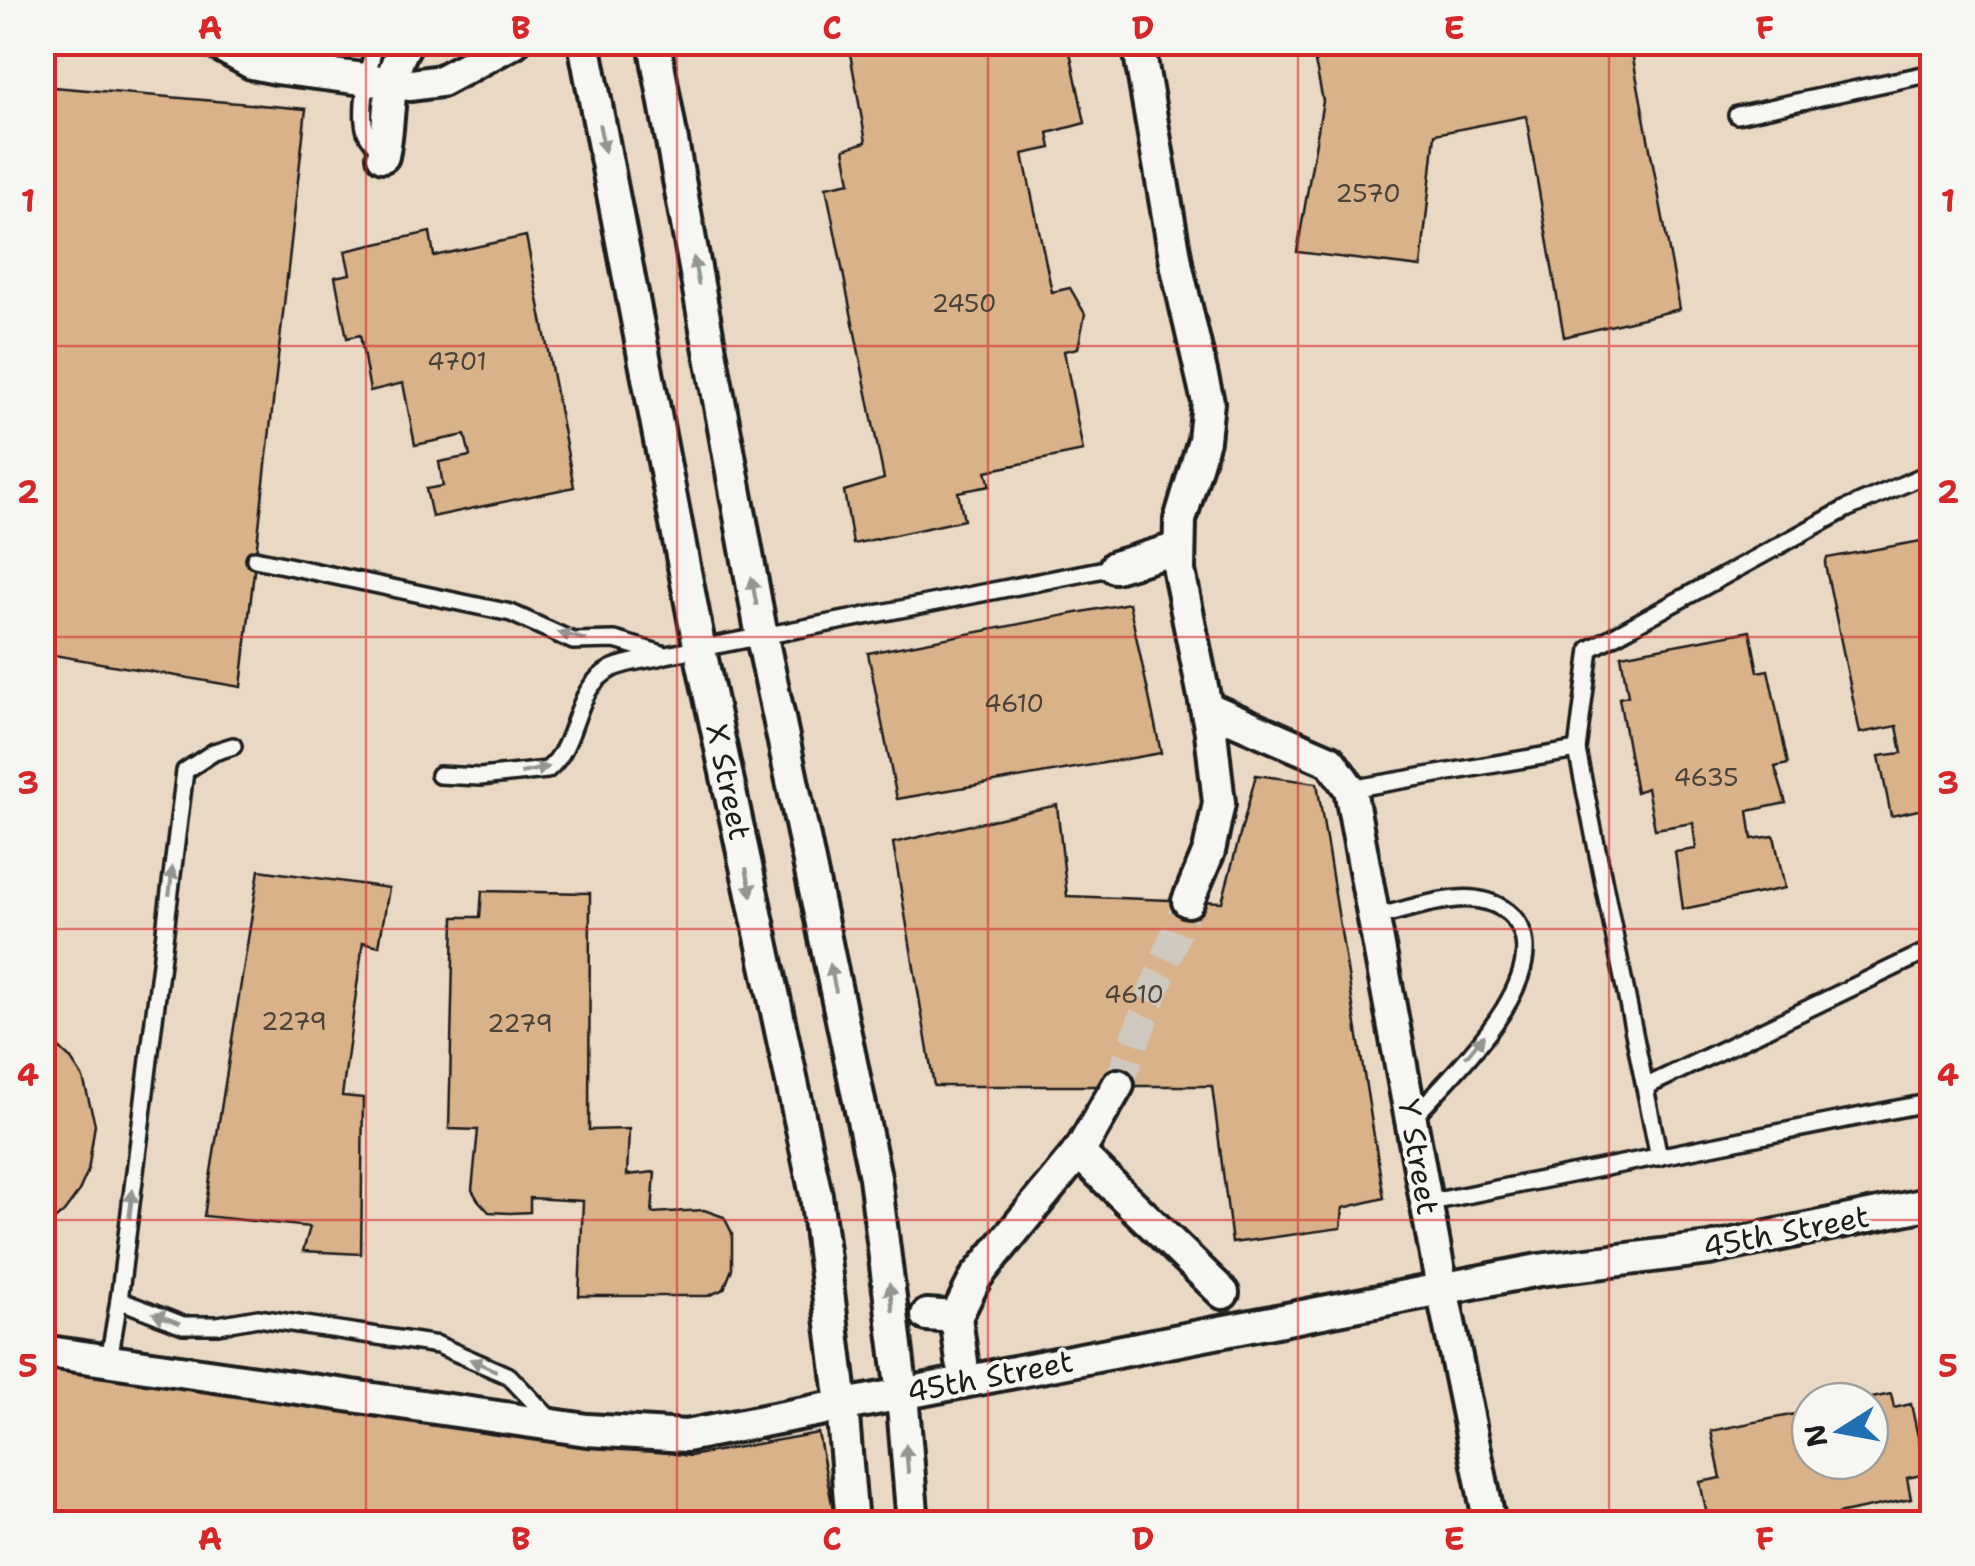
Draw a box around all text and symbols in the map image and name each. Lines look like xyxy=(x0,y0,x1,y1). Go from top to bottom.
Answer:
text: A xyxy=(198,6,222,49)
text: B xyxy=(511,6,531,49)
text: C xyxy=(822,6,842,49)
text: D xyxy=(1132,6,1154,49)
text: E xyxy=(1443,6,1465,49)
text: F xyxy=(1756,6,1774,49)
one-way arrow xyxy=(595,123,610,154)
house number: 2570 xyxy=(1335,176,1401,210)
text: 1 xyxy=(21,179,35,222)
text: 1 xyxy=(1941,179,1955,222)
one-way arrow xyxy=(688,255,704,286)
house number: 2450 xyxy=(931,286,997,320)
house number: 4701 xyxy=(427,344,487,378)
text: 2 xyxy=(17,470,39,513)
text: 2 xyxy=(1937,470,1959,513)
one-way arrow xyxy=(746,575,761,606)
one-way arrow xyxy=(556,628,587,644)
house number: 4610 xyxy=(984,686,1044,720)
street label: X Street xyxy=(696,720,761,844)
house number: 4635 xyxy=(1673,760,1739,794)
text: 3 xyxy=(17,761,39,804)
one-way arrow xyxy=(520,761,551,777)
text: 3 xyxy=(1937,761,1959,804)
one-way arrow xyxy=(164,865,180,897)
one-way arrow xyxy=(742,867,758,898)
one-way arrow xyxy=(825,962,841,993)
house number: 4610 xyxy=(1104,977,1164,1011)
house number: 2279 xyxy=(261,1004,327,1038)
house number: 2279 xyxy=(487,1006,553,1040)
one-way arrow xyxy=(1464,1034,1485,1059)
text: 4 xyxy=(17,1053,39,1096)
text: 4 xyxy=(1937,1053,1959,1096)
street label: Y Street xyxy=(1388,1096,1449,1218)
one-way arrow xyxy=(123,1187,139,1219)
street label: 45th Street xyxy=(1699,1195,1872,1268)
one-way arrow xyxy=(882,1281,898,1313)
one-way arrow xyxy=(150,1310,180,1326)
street label: 45th Street xyxy=(903,1340,1076,1413)
text: 5 xyxy=(18,1344,38,1387)
text: 5 xyxy=(1938,1344,1958,1387)
one-way arrow xyxy=(468,1357,498,1373)
north arrow xyxy=(1790,1381,1890,1481)
text: N xyxy=(1795,1421,1836,1450)
one-way arrow xyxy=(899,1442,915,1474)
text: A xyxy=(198,1517,222,1560)
text: B xyxy=(511,1517,531,1560)
text: C xyxy=(822,1517,842,1560)
text: D xyxy=(1132,1517,1154,1560)
text: E xyxy=(1443,1517,1465,1560)
text: F xyxy=(1756,1517,1774,1560)

